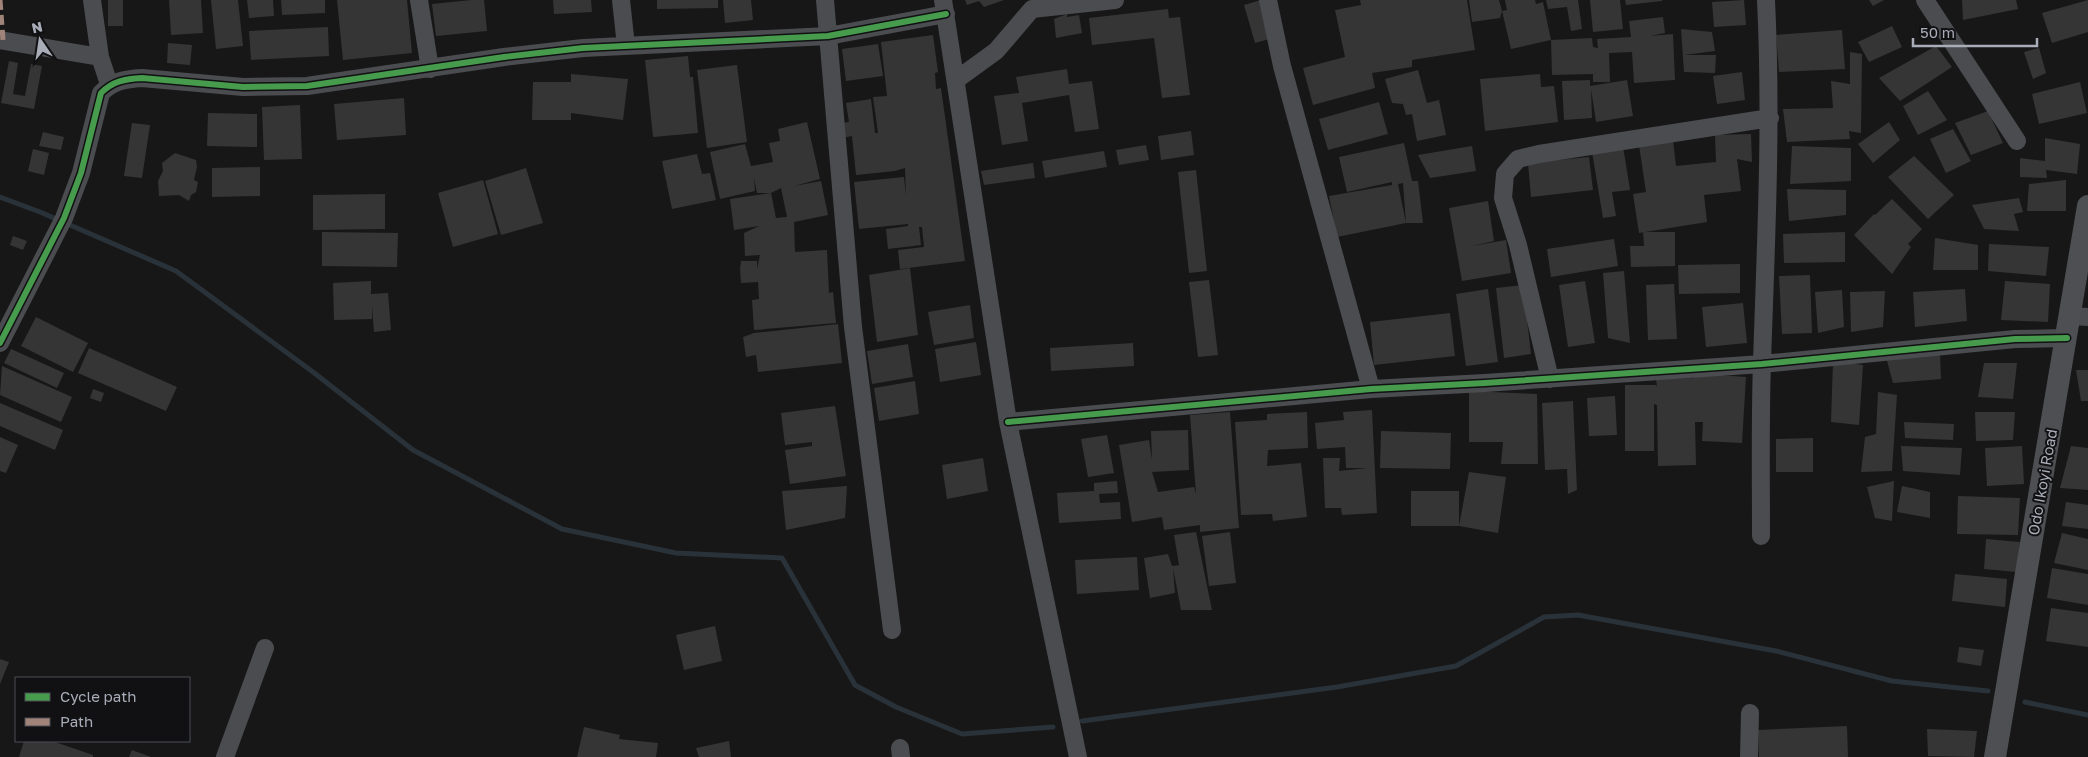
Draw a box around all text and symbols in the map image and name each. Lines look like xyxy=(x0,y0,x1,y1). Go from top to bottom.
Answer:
north arrow xyxy=(15,15,65,65)
scale bar xyxy=(1913,15,2037,47)
text: N xyxy=(30,17,44,36)
text: 50 m xyxy=(1920,23,1955,41)
street label: Odo Ikoyi Road xyxy=(2024,427,2060,537)
legend xyxy=(15,677,190,742)
text: Cycle path xyxy=(60,687,136,705)
text: Path xyxy=(60,712,93,730)

